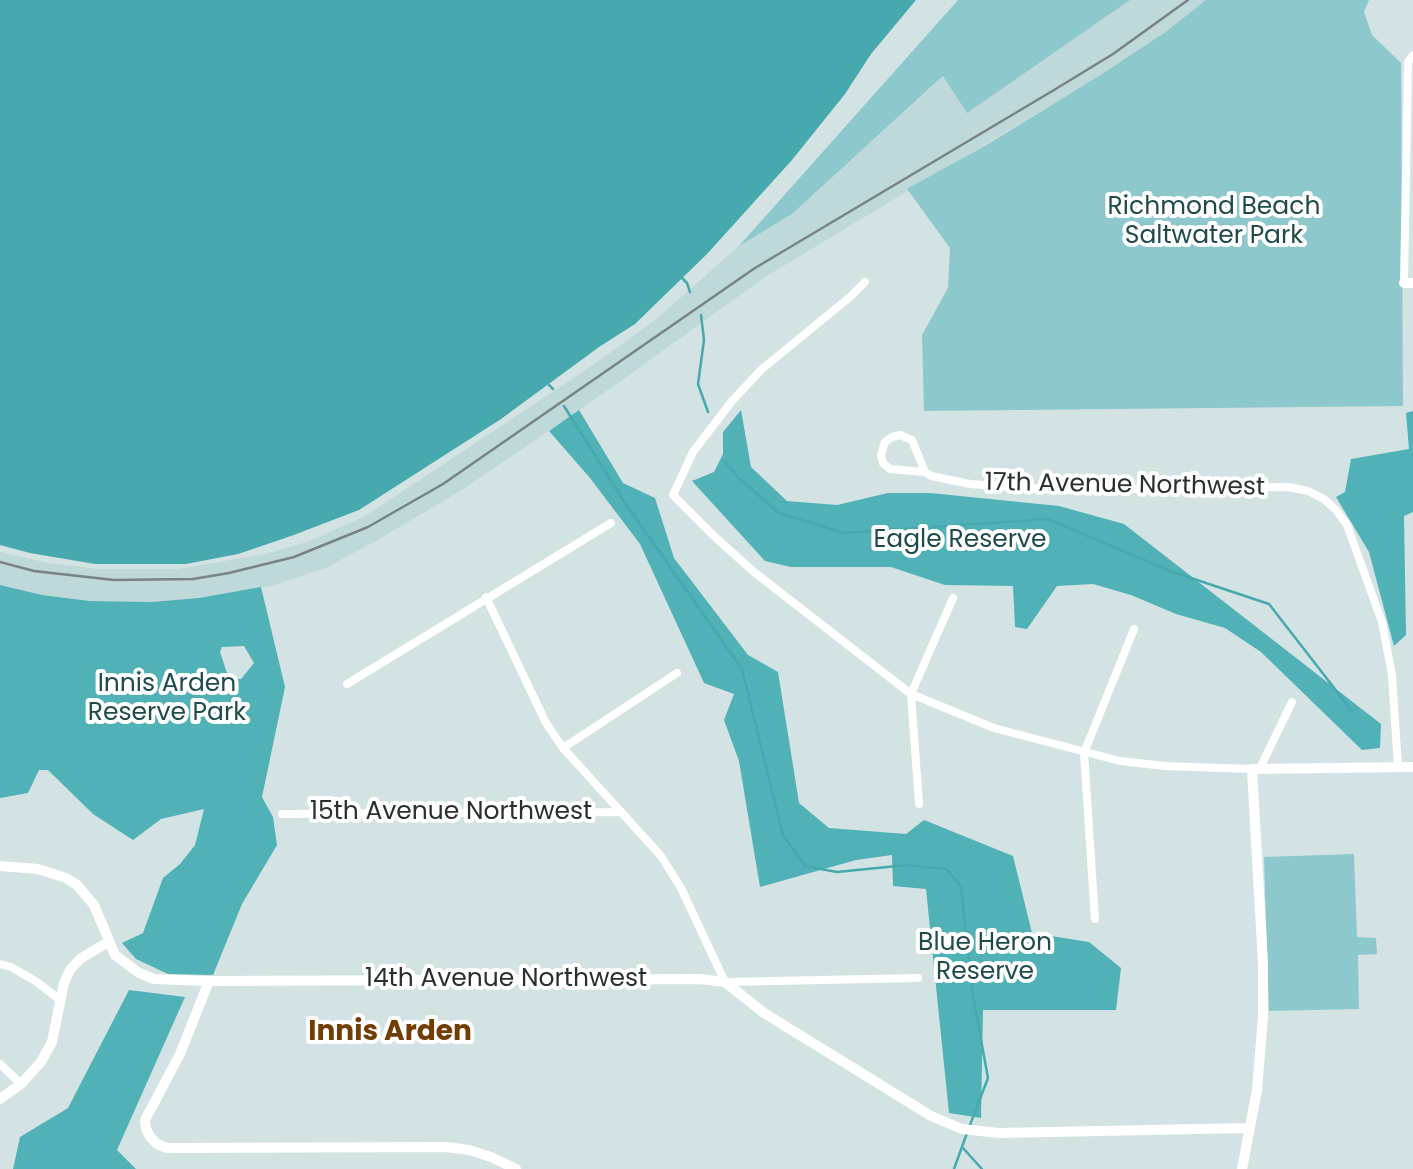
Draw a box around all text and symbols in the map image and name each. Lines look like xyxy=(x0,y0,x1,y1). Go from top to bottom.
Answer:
park label: Richmond Beach Saltwater Park xyxy=(1108,193,1320,252)
street label: 17th Avenue Northwest xyxy=(985,469,1265,503)
park label: Eagle Reserve xyxy=(873,526,1047,556)
park label: Innis Arden Reserve Park xyxy=(88,670,246,729)
street label: 15th Avenue Northwest xyxy=(310,798,592,828)
park label: Blue Heron Reserve xyxy=(918,929,1052,988)
street label: 14th Avenue Northwest xyxy=(365,965,647,995)
district label: Innis Arden xyxy=(308,1016,472,1050)

